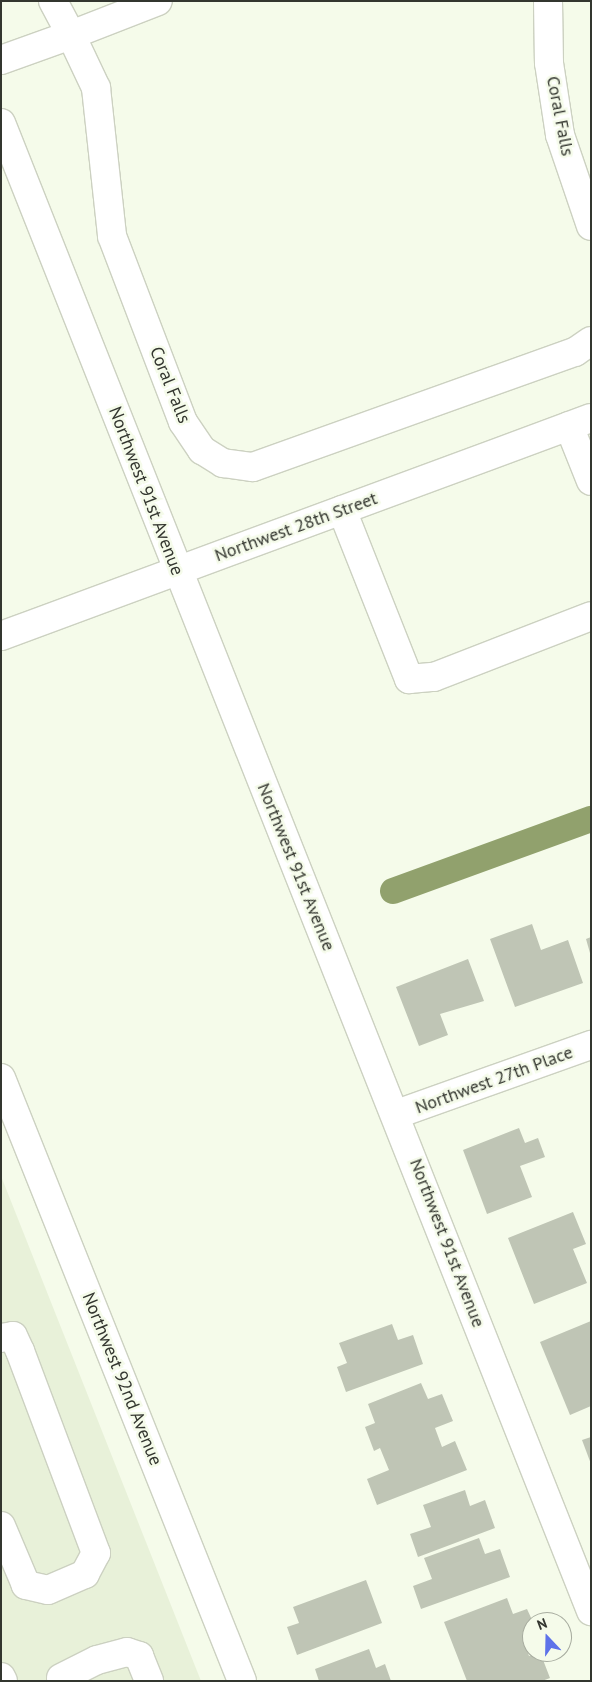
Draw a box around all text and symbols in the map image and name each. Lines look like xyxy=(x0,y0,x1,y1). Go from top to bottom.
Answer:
street label: Coral Falls xyxy=(542,74,578,158)
street label: Coral Falls xyxy=(145,344,195,426)
street label: Northwest 91st Avenue xyxy=(104,403,188,579)
street label: Northwest 28th Street xyxy=(212,488,380,566)
street label: Northwest 91st Avenue xyxy=(252,780,340,954)
street label: Northwest 27th Place xyxy=(412,1041,576,1119)
street label: Northwest 91st Avenue xyxy=(405,1155,489,1331)
street label: Northwest 92nd Avenue xyxy=(77,1289,167,1469)
north arrow xyxy=(522,1612,572,1662)
text: N xyxy=(534,1614,549,1634)

